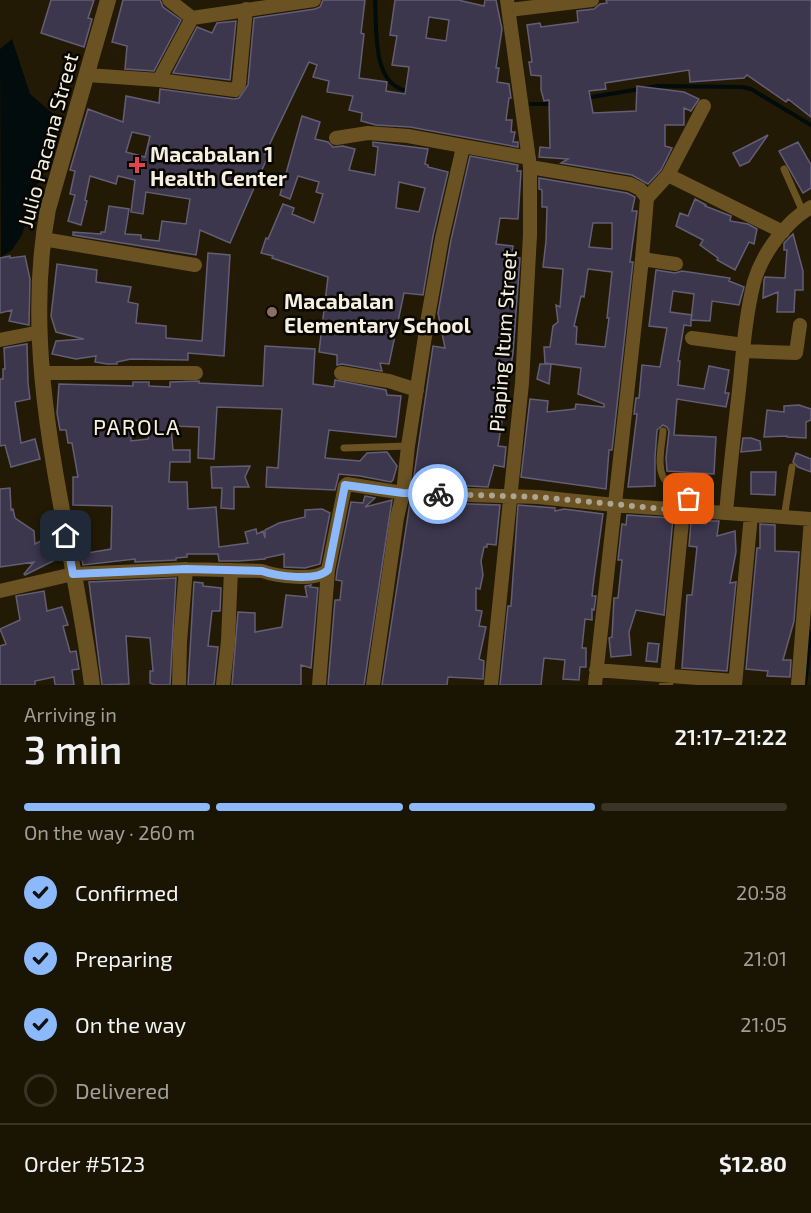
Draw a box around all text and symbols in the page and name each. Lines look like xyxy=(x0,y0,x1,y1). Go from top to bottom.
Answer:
street label: Julio Pacana Street xyxy=(12,50,82,230)
place label: Macabalan 1 Health Center xyxy=(150,141,287,190)
marker: Macabalan 1 Health Center xyxy=(128,156,146,174)
street label: Piaping Itum Street xyxy=(483,249,521,433)
place label: Macabalan Elementary School xyxy=(284,288,471,338)
marker: Macabalan Elementary School xyxy=(265,305,279,319)
district label: PAROLA xyxy=(93,413,181,439)
courier xyxy=(408,464,468,524)
pin xyxy=(663,473,714,524)
icon: bike xyxy=(422,478,455,511)
icon: bag xyxy=(672,482,705,515)
pin xyxy=(40,510,91,561)
icon: home xyxy=(49,519,82,552)
text: Arriving in xyxy=(24,702,117,726)
text: 21:17–21:22 xyxy=(674,723,787,749)
text: 3 min xyxy=(24,725,122,772)
text: On the way · 260 m xyxy=(24,820,195,844)
icon: check xyxy=(24,876,57,909)
text: Confirmed xyxy=(75,879,179,905)
text: 20:58 xyxy=(736,880,787,904)
icon: check xyxy=(24,942,57,975)
text: Preparing xyxy=(75,945,173,971)
text: 21:01 xyxy=(743,946,787,970)
icon: check xyxy=(24,1008,57,1041)
text: On the way xyxy=(75,1011,186,1037)
text: 21:05 xyxy=(740,1012,787,1036)
text: Delivered xyxy=(75,1077,170,1103)
text: Order #5123 xyxy=(24,1150,145,1176)
text: $12.80 xyxy=(719,1150,787,1176)

